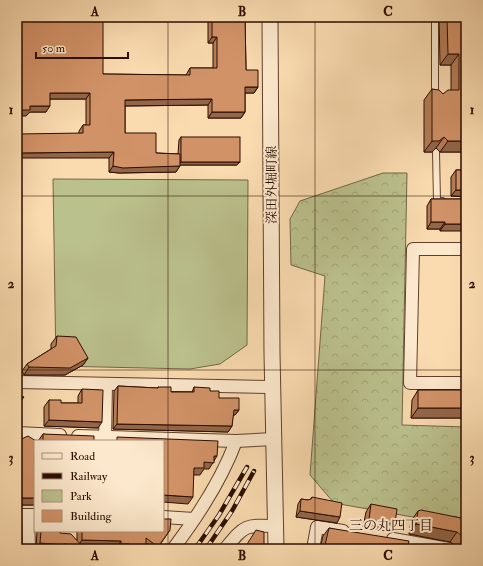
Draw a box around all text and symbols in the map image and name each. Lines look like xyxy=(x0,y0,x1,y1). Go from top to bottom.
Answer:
text: A xyxy=(90,4,100,20)
text: B xyxy=(238,4,246,20)
text: C xyxy=(383,4,393,20)
scale bar xyxy=(36,34,128,60)
text: 50 m xyxy=(42,41,66,56)
text: 1 xyxy=(9,102,14,118)
text: 1 xyxy=(470,102,475,118)
street label: 深田外堀町線 xyxy=(264,146,280,224)
text: 2 xyxy=(8,276,15,292)
text: 2 xyxy=(469,276,476,292)
legend xyxy=(34,440,164,532)
text: Road xyxy=(70,449,95,464)
text: 3 xyxy=(9,450,14,466)
text: 3 xyxy=(470,450,475,466)
text: Railway xyxy=(70,469,108,484)
text: Park xyxy=(70,489,92,504)
text: Building xyxy=(70,509,113,524)
district label: 三の丸四丁目 xyxy=(349,517,433,534)
text: A xyxy=(90,548,100,564)
text: B xyxy=(238,548,246,564)
text: C xyxy=(383,548,393,564)

